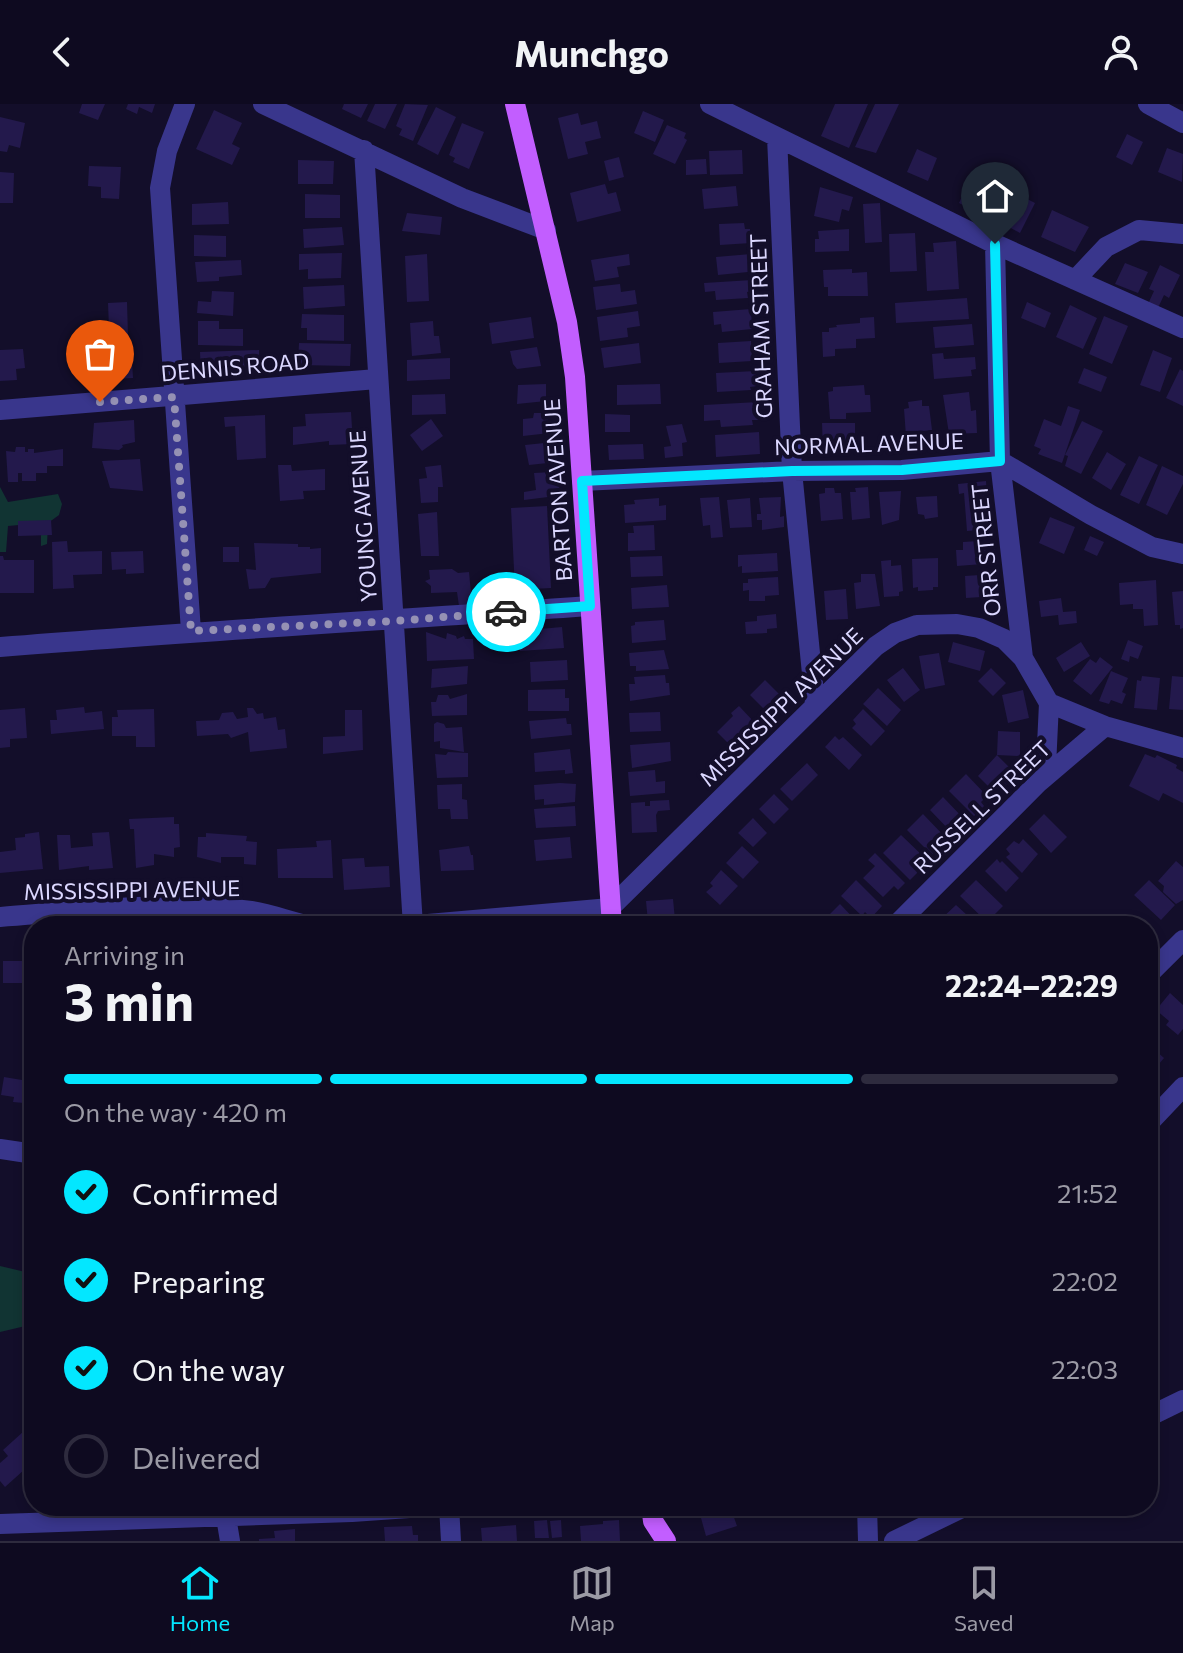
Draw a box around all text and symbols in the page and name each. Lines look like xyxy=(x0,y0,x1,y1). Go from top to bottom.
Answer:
icon: back xyxy=(40,30,84,74)
text: Munchgo xyxy=(514,30,669,74)
icon: person xyxy=(1099,30,1143,74)
pin xyxy=(961,162,1029,244)
icon: home xyxy=(973,174,1017,218)
street label: GRAHAM STREET xyxy=(744,233,777,419)
pin xyxy=(66,320,134,402)
icon: bag xyxy=(78,332,122,376)
street label: DENNIS ROAD xyxy=(160,347,310,386)
street label: BARTON AVENUE xyxy=(538,398,577,582)
street label: NORMAL AVENUE xyxy=(774,427,964,460)
street label: YOUNG AVENUE xyxy=(343,429,382,603)
street label: ORR STREET xyxy=(965,482,1006,618)
courier xyxy=(466,572,546,652)
icon: car xyxy=(484,590,528,634)
street label: MISSISSIPPI AVENUE xyxy=(693,622,868,792)
street label: RUSSELL STREET xyxy=(907,734,1056,879)
street label: MISSISSIPPI AVENUE xyxy=(23,874,240,905)
text: Arriving in xyxy=(64,939,185,970)
text: 22:24–22:29 xyxy=(945,966,1118,1003)
text: 3 min xyxy=(64,968,194,1032)
text: On the way · 420 m xyxy=(64,1096,287,1127)
icon: check xyxy=(64,1170,108,1214)
text: Confirmed xyxy=(132,1174,279,1211)
text: 21:52 xyxy=(1057,1177,1118,1208)
icon: check xyxy=(64,1258,108,1302)
text: Preparing xyxy=(132,1262,265,1299)
text: 22:02 xyxy=(1052,1265,1118,1296)
icon: check xyxy=(64,1346,108,1390)
text: On the way xyxy=(132,1350,285,1387)
text: 22:03 xyxy=(1051,1353,1118,1384)
text: Delivered xyxy=(132,1438,261,1475)
tab: Home xyxy=(170,1561,230,1636)
tab: Map xyxy=(569,1561,615,1636)
tab: Saved xyxy=(954,1561,1013,1636)

